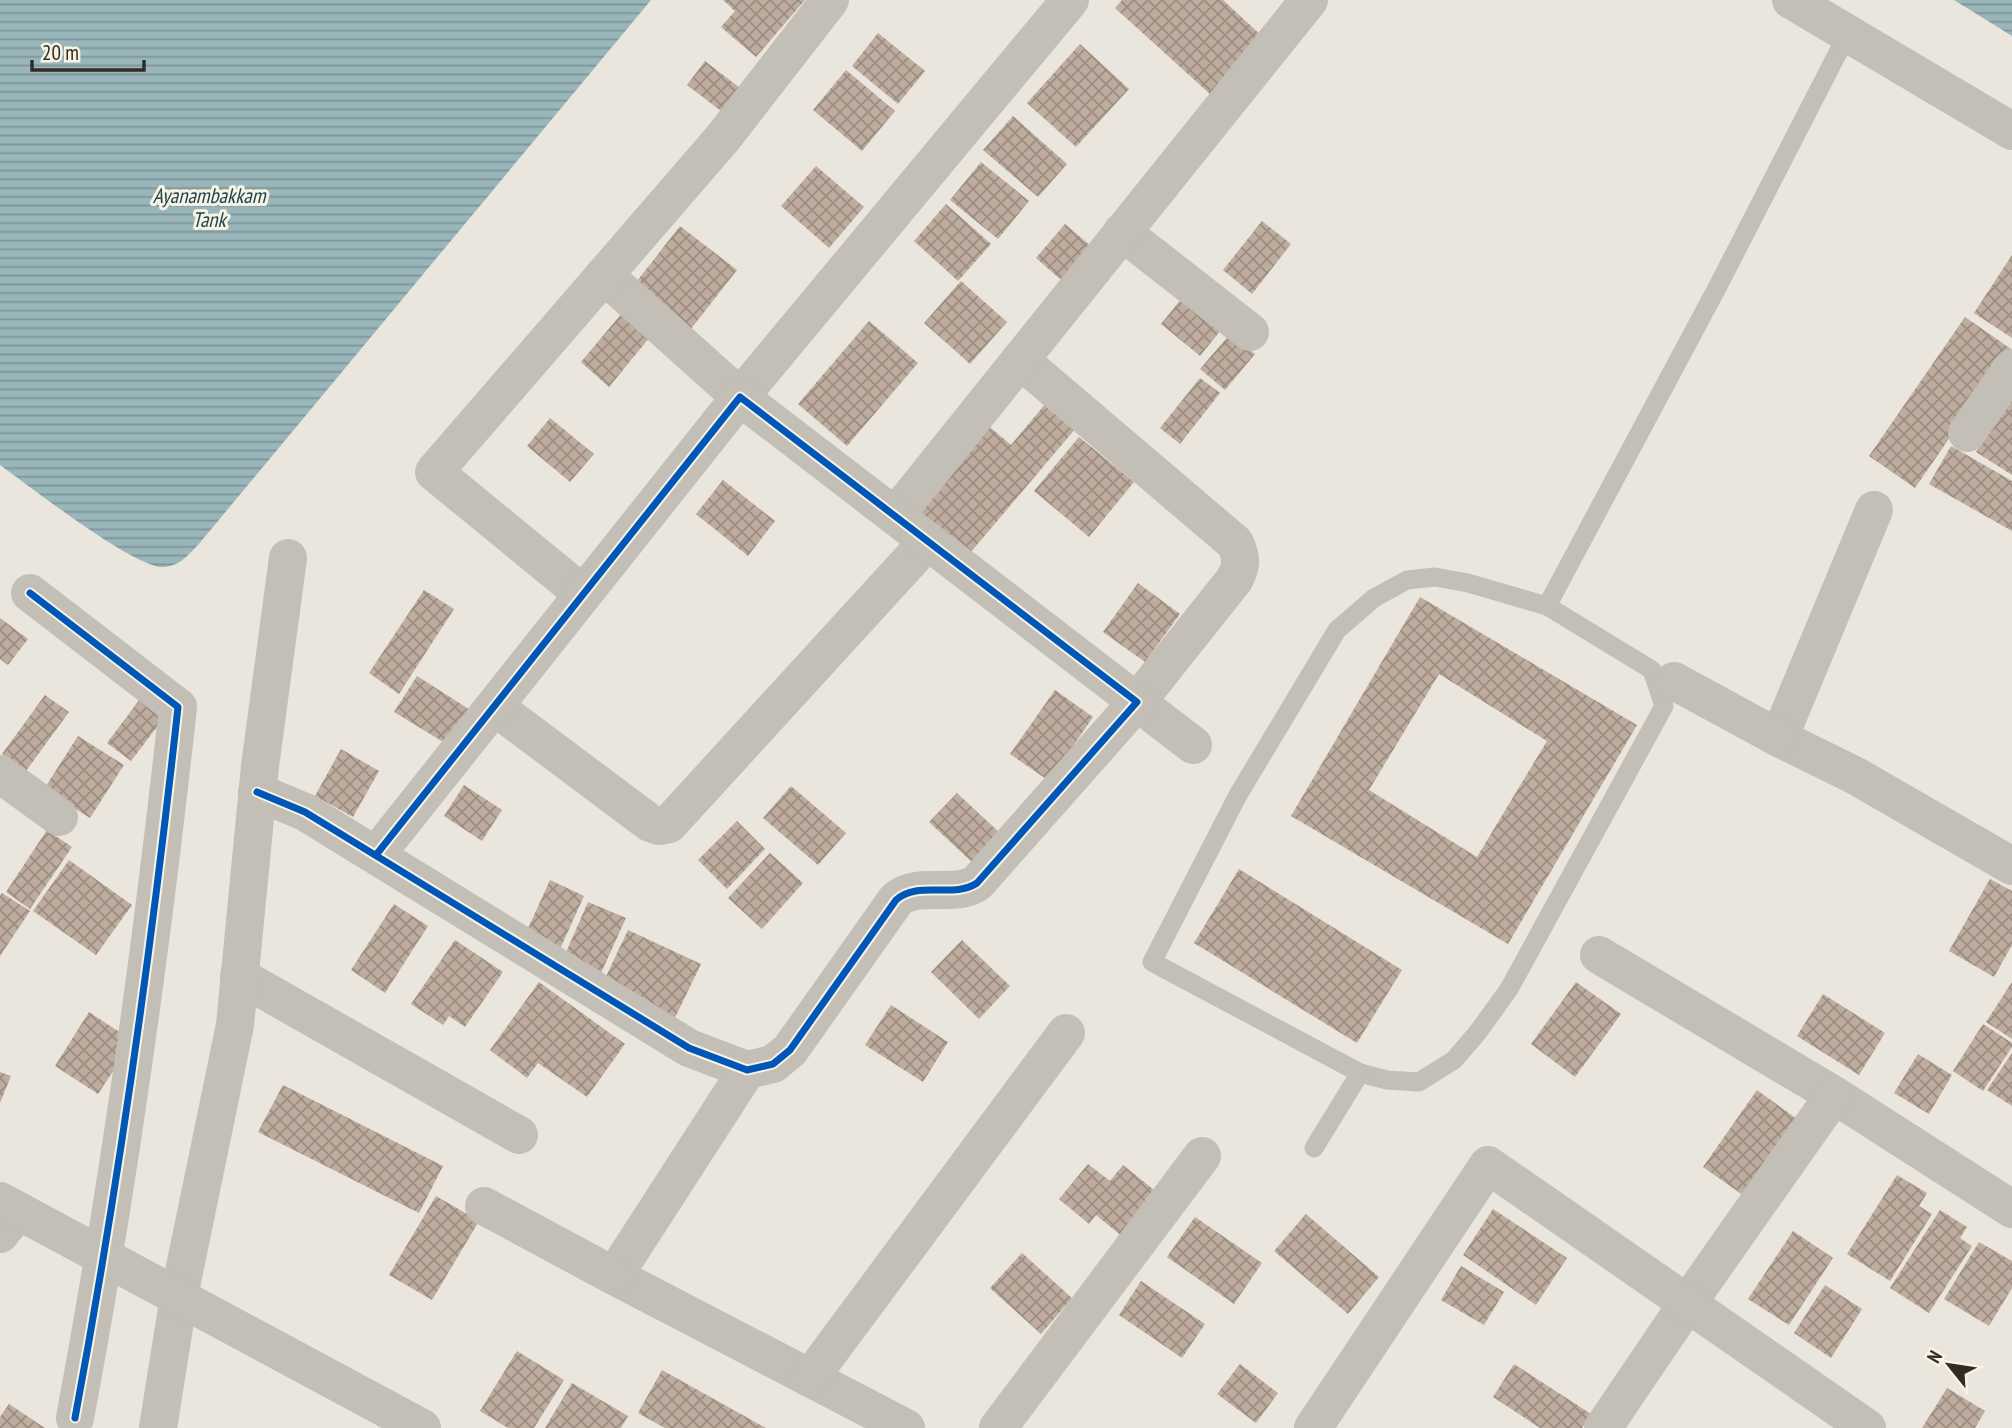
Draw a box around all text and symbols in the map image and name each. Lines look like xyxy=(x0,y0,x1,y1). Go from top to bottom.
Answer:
scale bar xyxy=(32,28,144,72)
text: 20 m xyxy=(42,39,79,66)
water label: Ayanambakkam Tank xyxy=(153,182,267,233)
north arrow xyxy=(1914,1330,1984,1400)
text: N xyxy=(1921,1346,1947,1367)

